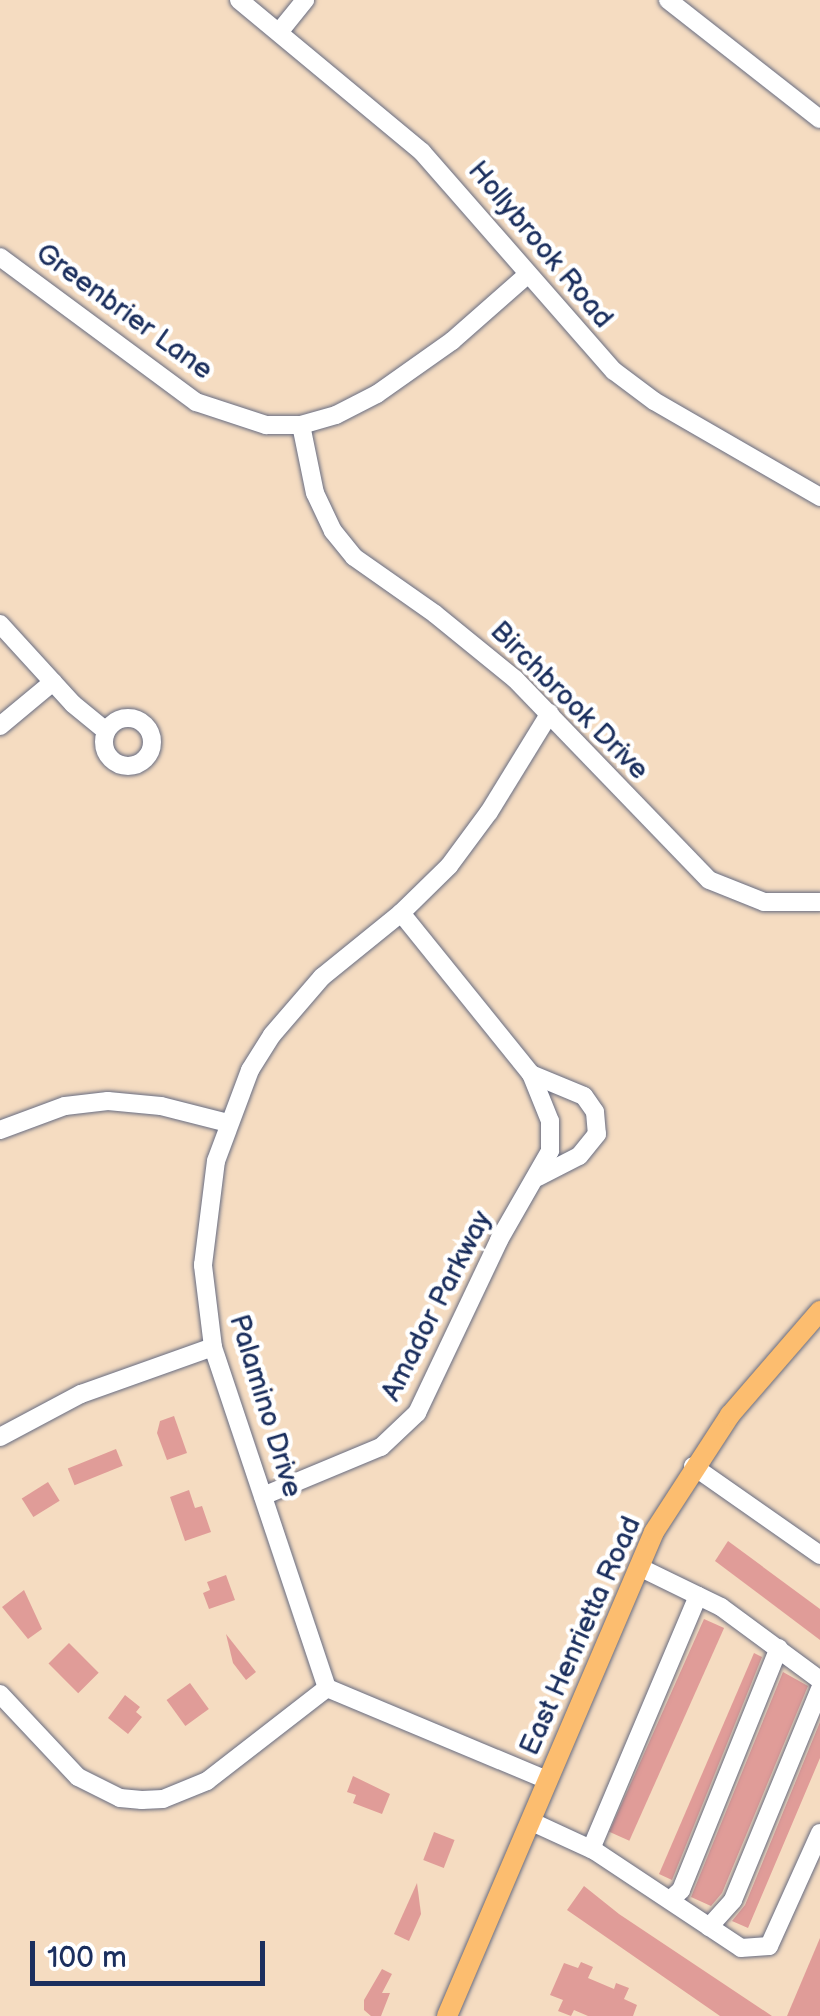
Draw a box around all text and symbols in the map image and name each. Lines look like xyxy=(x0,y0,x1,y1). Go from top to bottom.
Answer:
street label: Hollybrook Road xyxy=(460,155,620,335)
street label: Greenbrier Lane xyxy=(29,237,219,387)
street label: Birchbrook Drive xyxy=(483,615,655,787)
street label: Amador Parkway xyxy=(375,1205,499,1407)
street label: Palamino Drive xyxy=(221,1311,309,1501)
street label: East Henrietta Road xyxy=(513,1511,649,1761)
scale bar xyxy=(35,1921,270,1983)
text: 100 m xyxy=(47,1940,127,1976)

